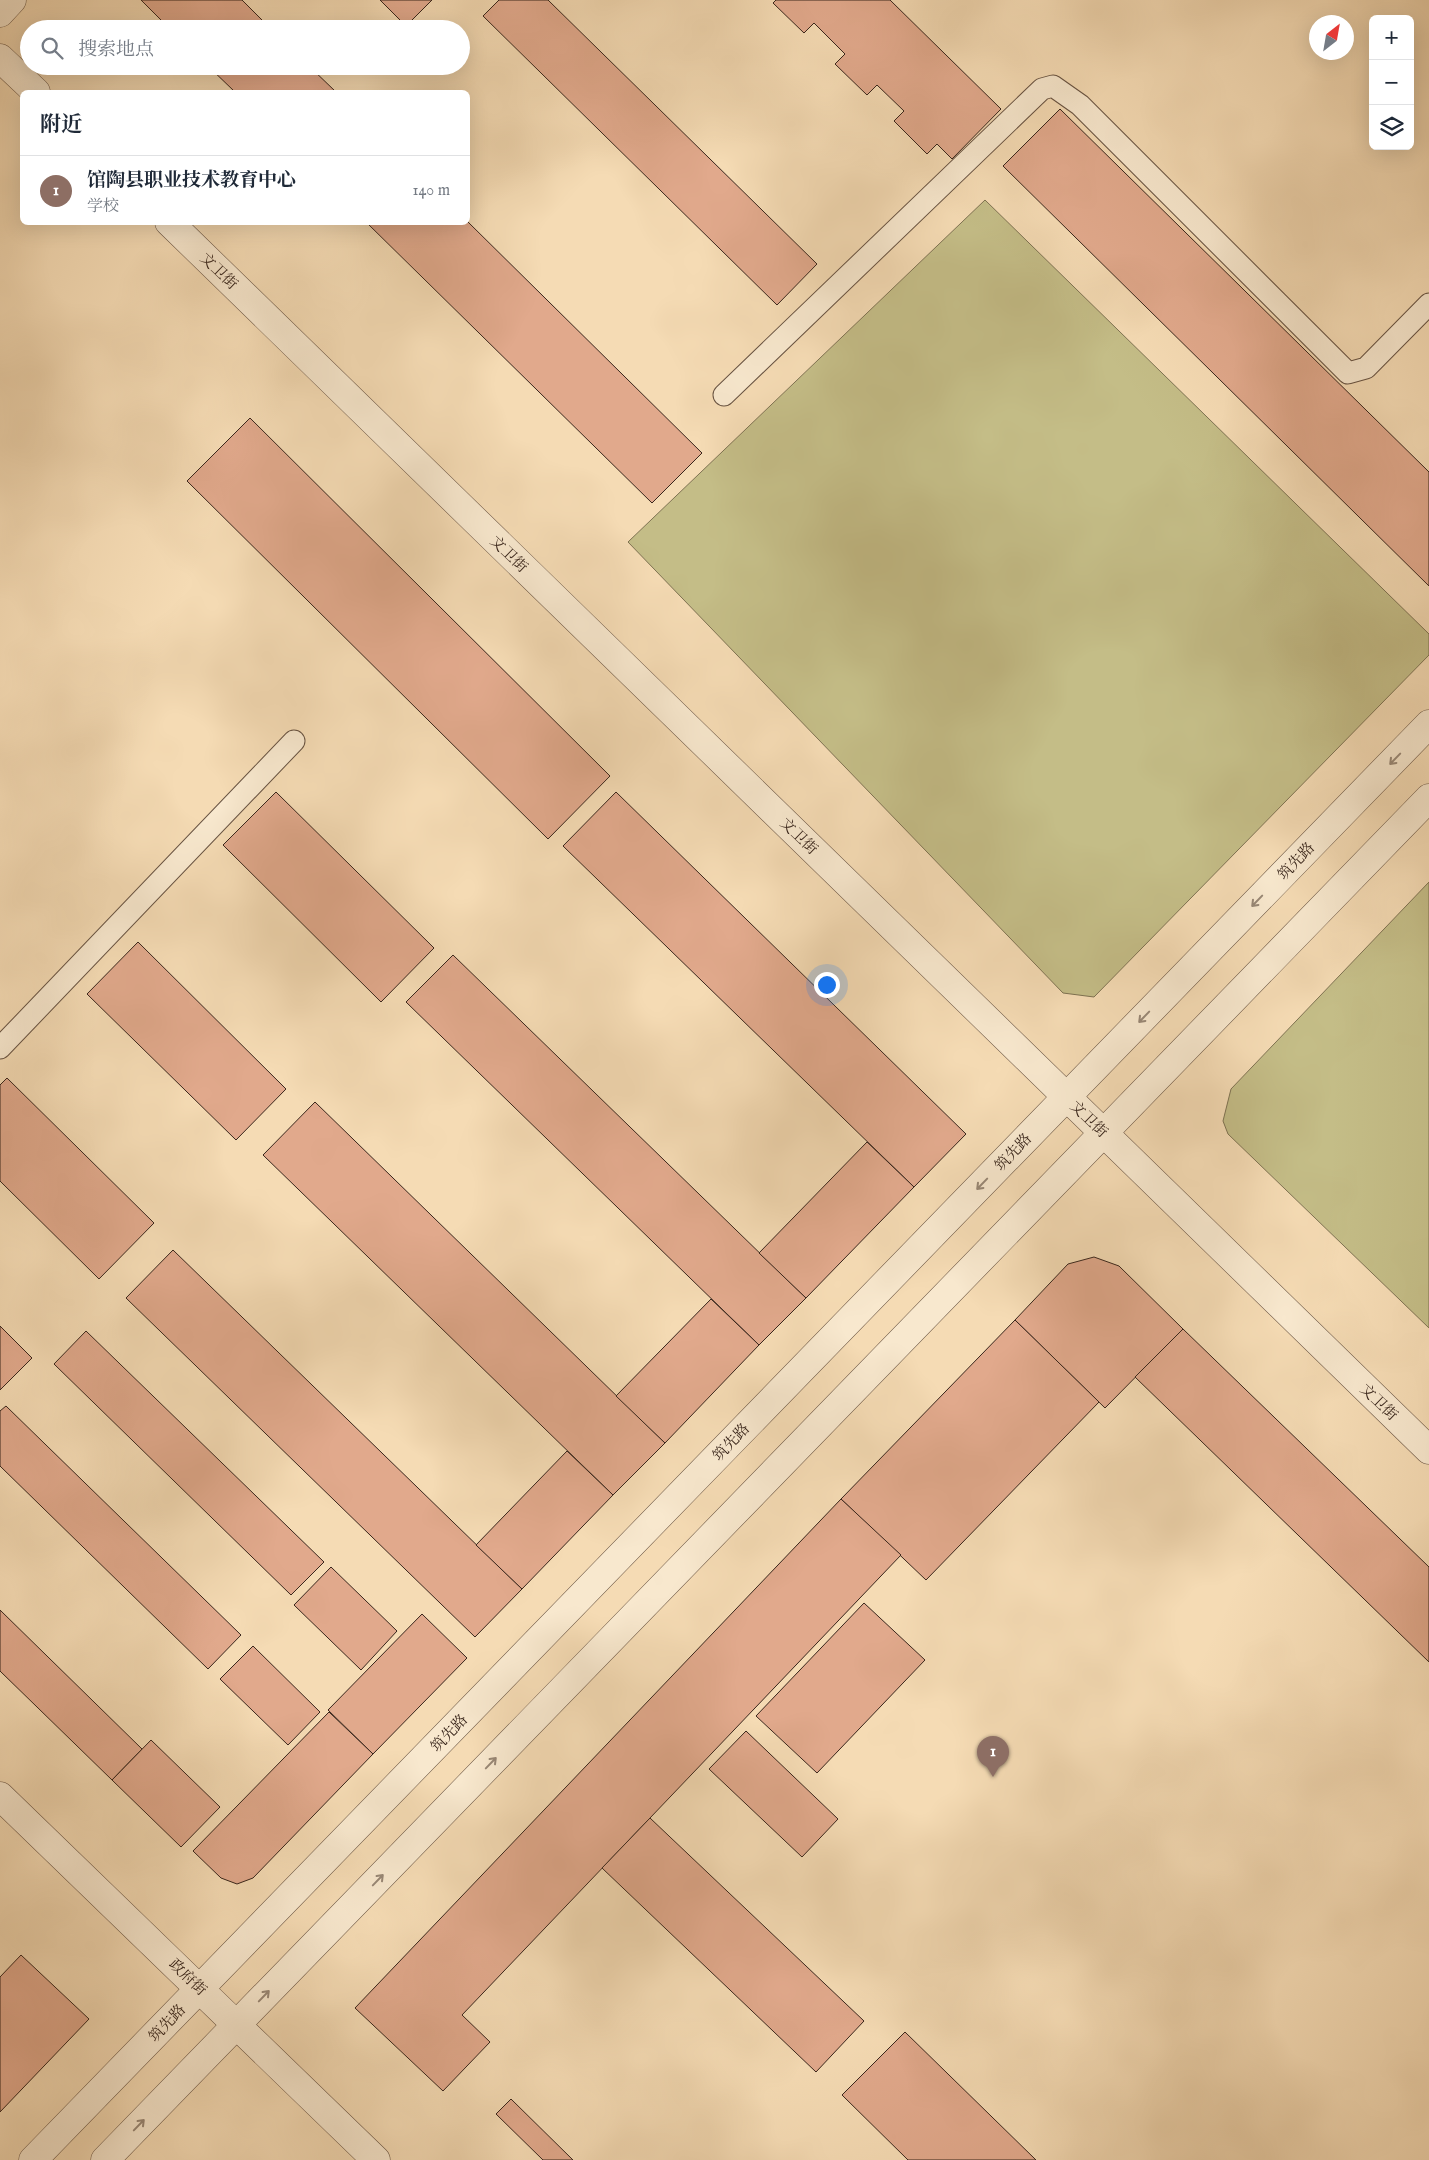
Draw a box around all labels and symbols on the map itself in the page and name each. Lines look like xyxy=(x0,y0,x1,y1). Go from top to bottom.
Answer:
north arrow xyxy=(1309,15,1354,60)
street label: 文卫街 xyxy=(196,249,241,294)
street label: 文卫街 xyxy=(486,532,531,577)
one-way arrow xyxy=(1389,753,1401,766)
street label: 文卫街 xyxy=(776,814,821,859)
street label: 筑先路 xyxy=(1274,839,1319,884)
one-way arrow xyxy=(1251,895,1263,907)
your location xyxy=(814,972,840,998)
one-way arrow xyxy=(1138,1011,1150,1024)
street label: 文卫街 xyxy=(1066,1097,1111,1142)
street label: 筑先路 xyxy=(991,1130,1036,1175)
one-way arrow xyxy=(976,1178,988,1190)
street label: 文卫街 xyxy=(1356,1380,1401,1425)
street label: 筑先路 xyxy=(709,1420,754,1465)
street label: 筑先路 xyxy=(427,1711,472,1756)
pin: 1 xyxy=(977,1736,1009,1777)
one-way arrow xyxy=(485,1757,497,1769)
one-way arrow xyxy=(372,1873,384,1886)
street label: 政府街 xyxy=(165,1955,210,2000)
one-way arrow xyxy=(258,1990,271,2002)
street label: 筑先路 xyxy=(145,2001,190,2046)
one-way arrow xyxy=(133,2119,145,2131)

